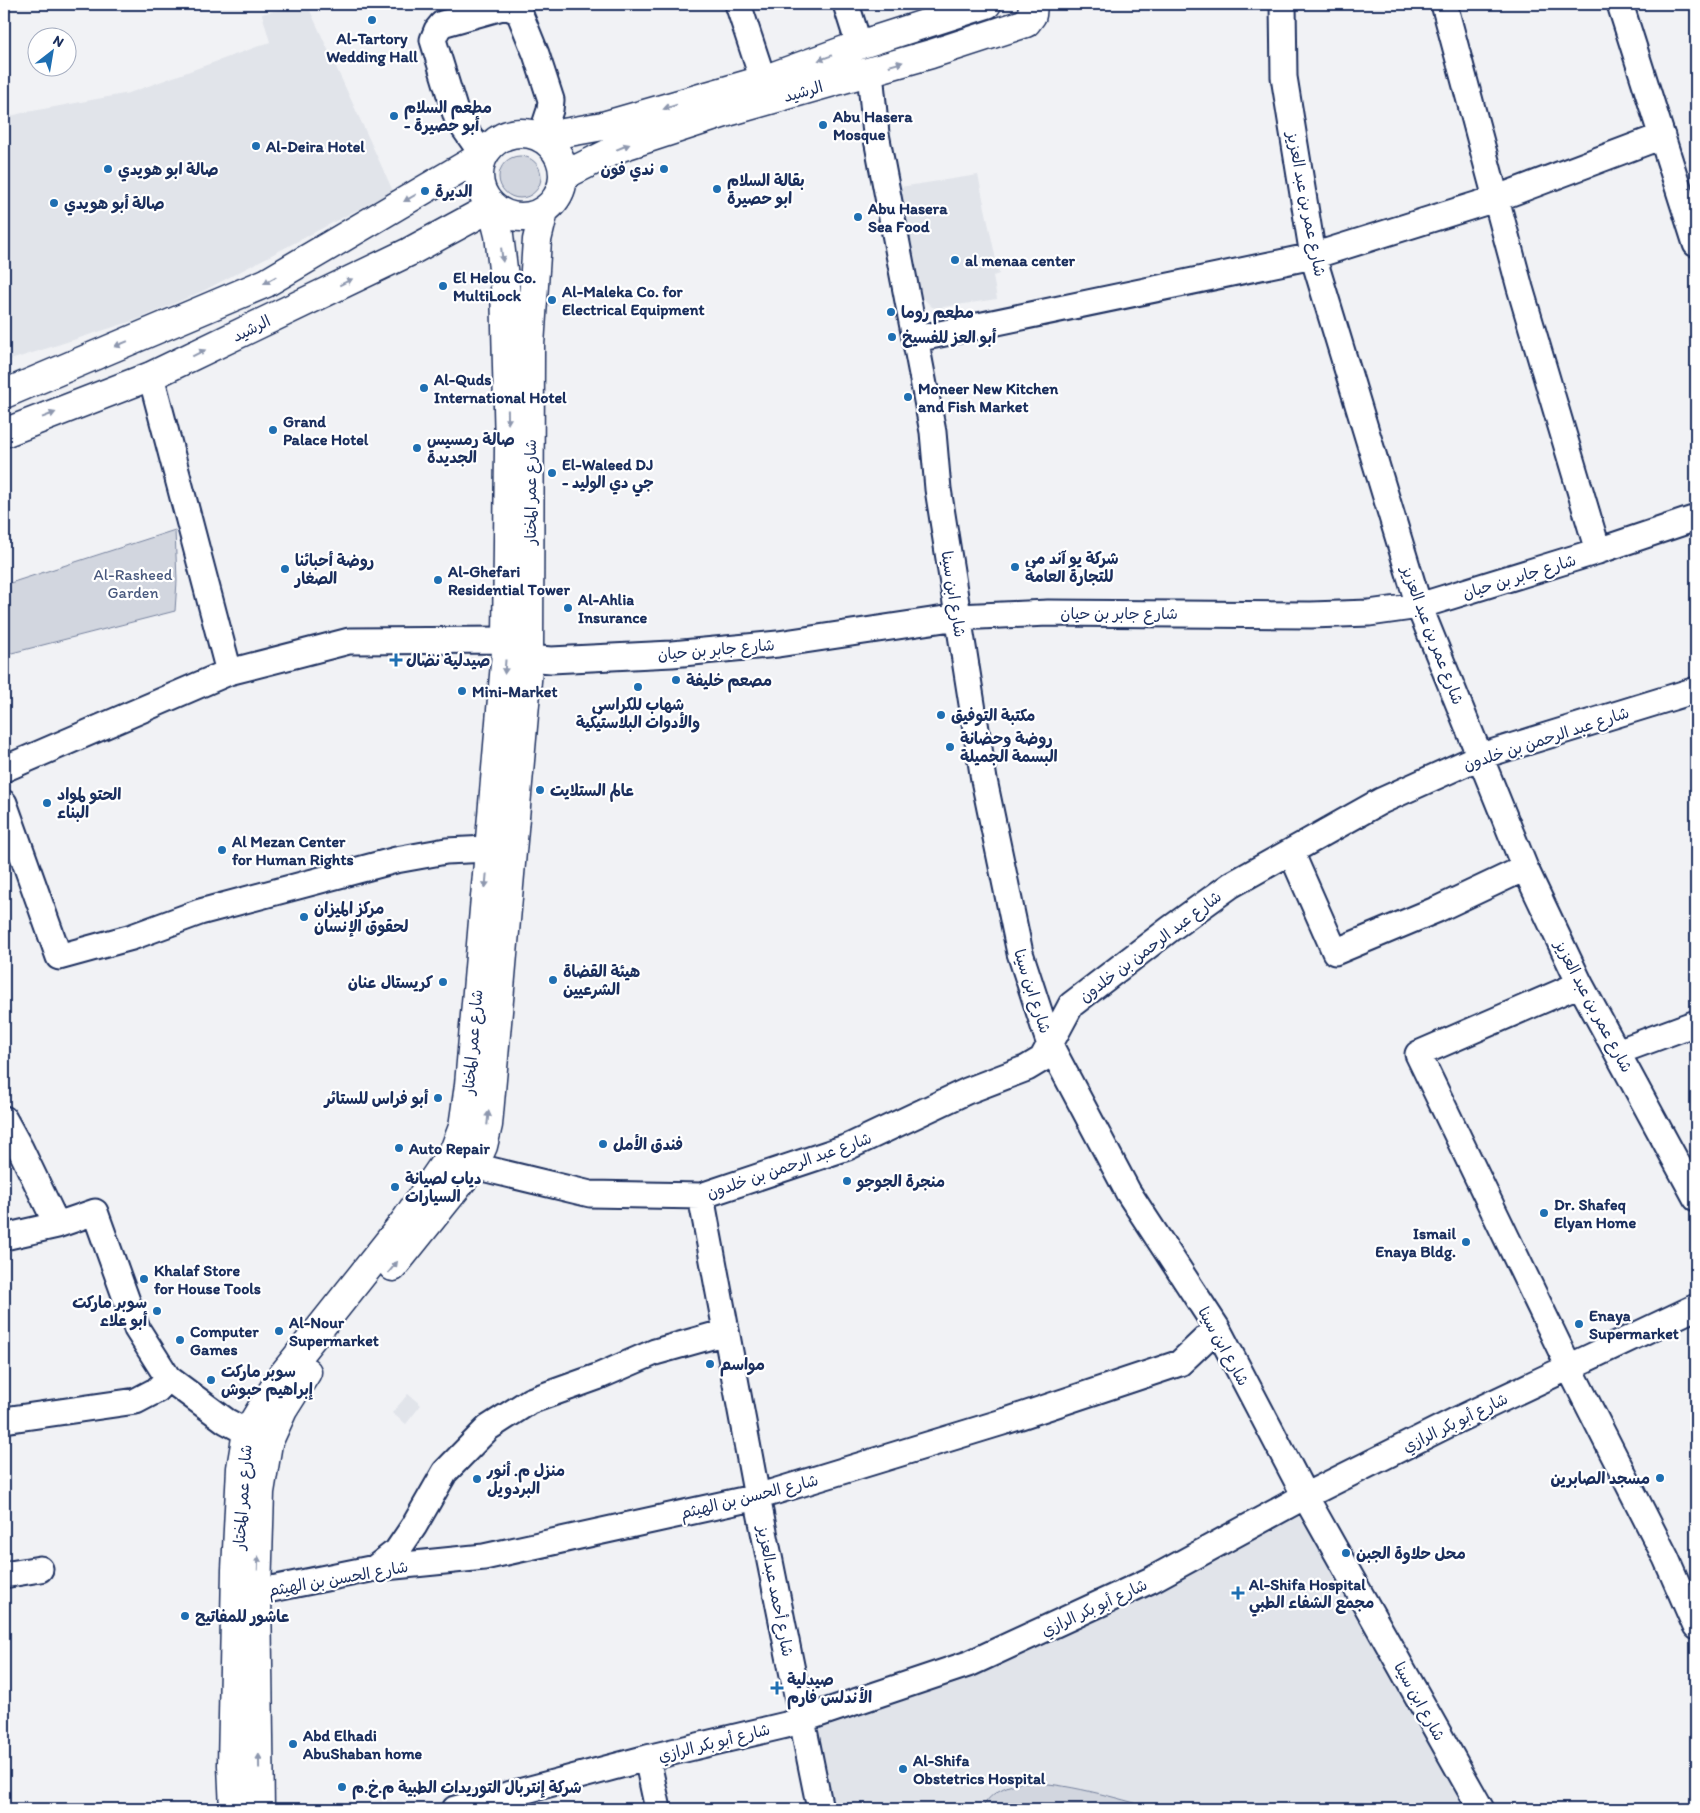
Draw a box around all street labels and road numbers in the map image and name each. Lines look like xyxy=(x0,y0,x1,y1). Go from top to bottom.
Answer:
street label: الرشيد xyxy=(781,77,825,106)
street label: شارع عمر بن عبد العزيز xyxy=(1281,128,1330,278)
street label: الرشيد xyxy=(229,311,273,346)
street label: شارع عمر المختار xyxy=(521,439,542,547)
street label: شارع ابن سينا xyxy=(935,549,970,639)
street label: شارع جابر بن حيان xyxy=(1460,550,1579,605)
street label: شارع عمر بن عبد العزيز xyxy=(1395,561,1468,708)
street label: شارع جابر بن حيان xyxy=(1060,604,1178,625)
street label: شارع جابر بن حيان xyxy=(657,635,776,666)
street label: شارع عبد الرحمن بن خلدون xyxy=(1461,703,1632,776)
street label: شارع عبد الرحمن بن خلدون xyxy=(1075,887,1226,1008)
street label: شارع عمر بن عبد العزيز xyxy=(1548,935,1636,1077)
street label: شارع ابن سينا xyxy=(1008,947,1055,1036)
street label: شارع عمر المختار xyxy=(458,989,489,1098)
street label: شارع عبد الرحمن بن خلدون xyxy=(704,1128,875,1205)
street label: شارع ابن سينا xyxy=(1192,1303,1253,1390)
street label: شارع أبو بكر الرازي xyxy=(1399,1389,1512,1458)
street label: شارع عمر المختار xyxy=(229,1444,258,1552)
street label: شارع الحسن بن الهيثم xyxy=(678,1470,821,1526)
street label: شارع أحمد عبدالعزيز xyxy=(751,1522,798,1658)
street label: شارع الحسن بن الهيثم xyxy=(267,1557,410,1603)
street label: شارع أبو بكر الرازي xyxy=(1038,1575,1151,1642)
street label: شارع ابن سينا xyxy=(1388,1658,1449,1745)
street label: شارع أبو بكر الرازي xyxy=(656,1719,773,1768)

